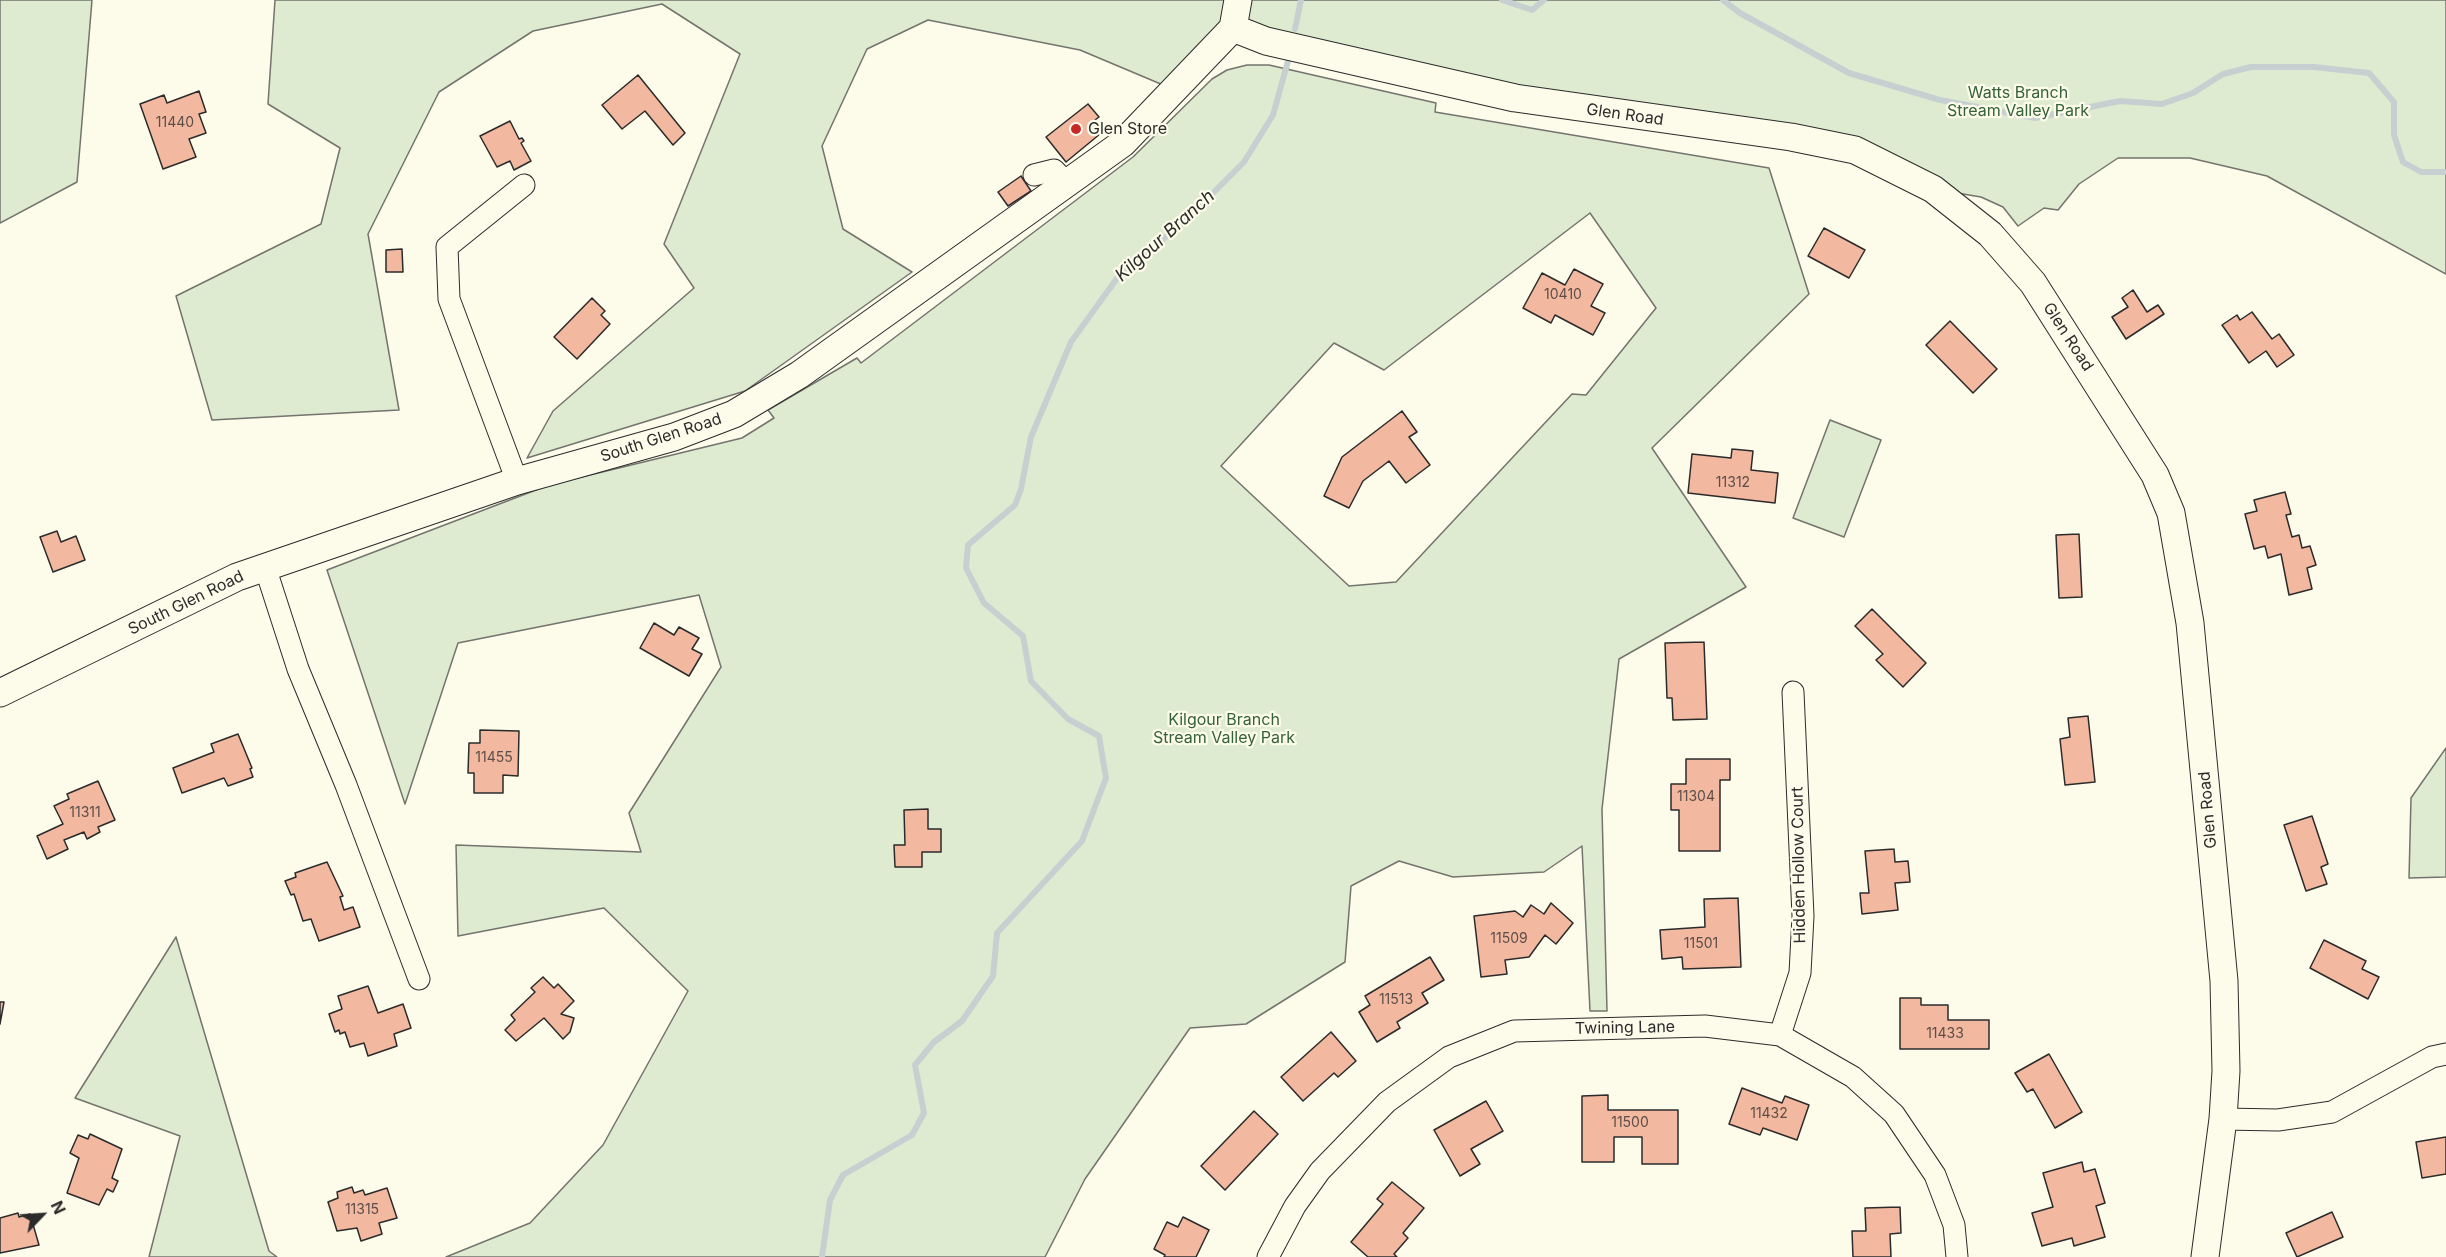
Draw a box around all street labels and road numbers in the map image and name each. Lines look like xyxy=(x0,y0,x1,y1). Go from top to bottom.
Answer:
street label: Glen Road xyxy=(1585,100,1665,130)
street label: Glen Road xyxy=(2039,299,2097,375)
street label: South Glen Road xyxy=(598,409,724,467)
street label: South Glen Road xyxy=(125,567,247,639)
street label: Glen Road xyxy=(2195,770,2221,850)
street label: Hidden Hollow Court xyxy=(1788,786,1810,944)
street label: Twining Lane xyxy=(1575,1018,1675,1038)

